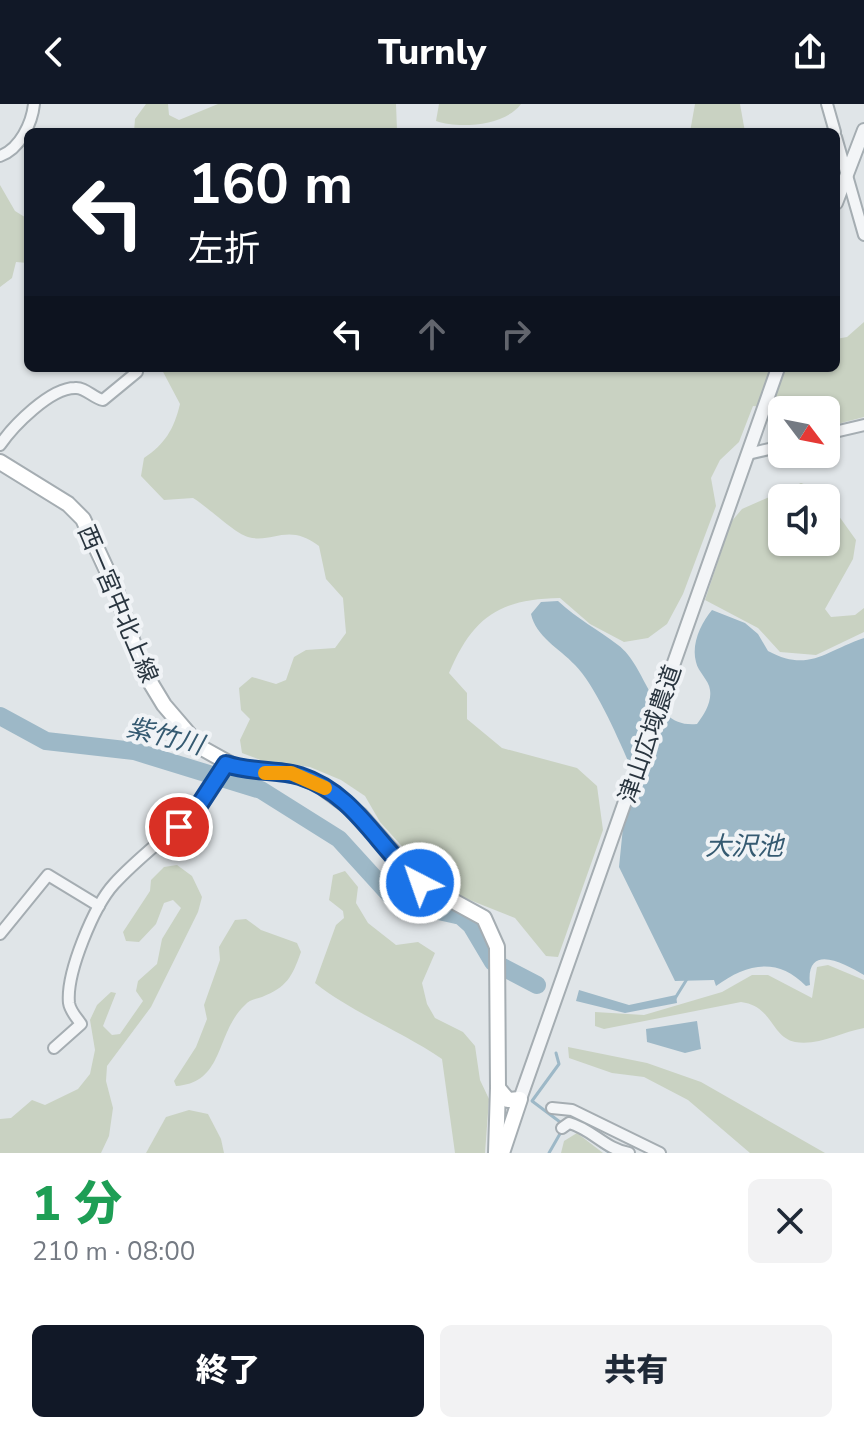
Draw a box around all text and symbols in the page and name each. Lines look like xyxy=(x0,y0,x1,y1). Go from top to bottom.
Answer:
text: Turnly xyxy=(378,28,486,77)
icon: back xyxy=(32,30,76,74)
icon: share xyxy=(788,30,832,74)
text: 160 m xyxy=(188,146,353,223)
icon: left xyxy=(56,160,160,264)
text: 左折 xyxy=(188,225,260,274)
icon: left xyxy=(326,312,370,356)
icon: ahead xyxy=(410,312,454,356)
icon: right xyxy=(494,312,538,356)
north arrow xyxy=(768,396,840,468)
map controls xyxy=(768,396,840,556)
button: sound xyxy=(768,484,840,556)
street label: 西一宮中北上線 xyxy=(70,520,166,688)
street label: 津山広域農道 xyxy=(611,661,689,807)
water label: 紫竹川 xyxy=(123,710,210,764)
pin xyxy=(145,793,213,861)
icon: arrive xyxy=(157,805,201,849)
water label: 大沢池 xyxy=(705,829,786,864)
position arrow xyxy=(378,841,462,925)
text: 1 分 xyxy=(32,1171,122,1237)
button: close xyxy=(748,1179,832,1263)
text: 210 m · 08:00 xyxy=(32,1234,195,1269)
button: 終了 xyxy=(32,1325,424,1417)
button: 共有 xyxy=(440,1325,832,1417)

